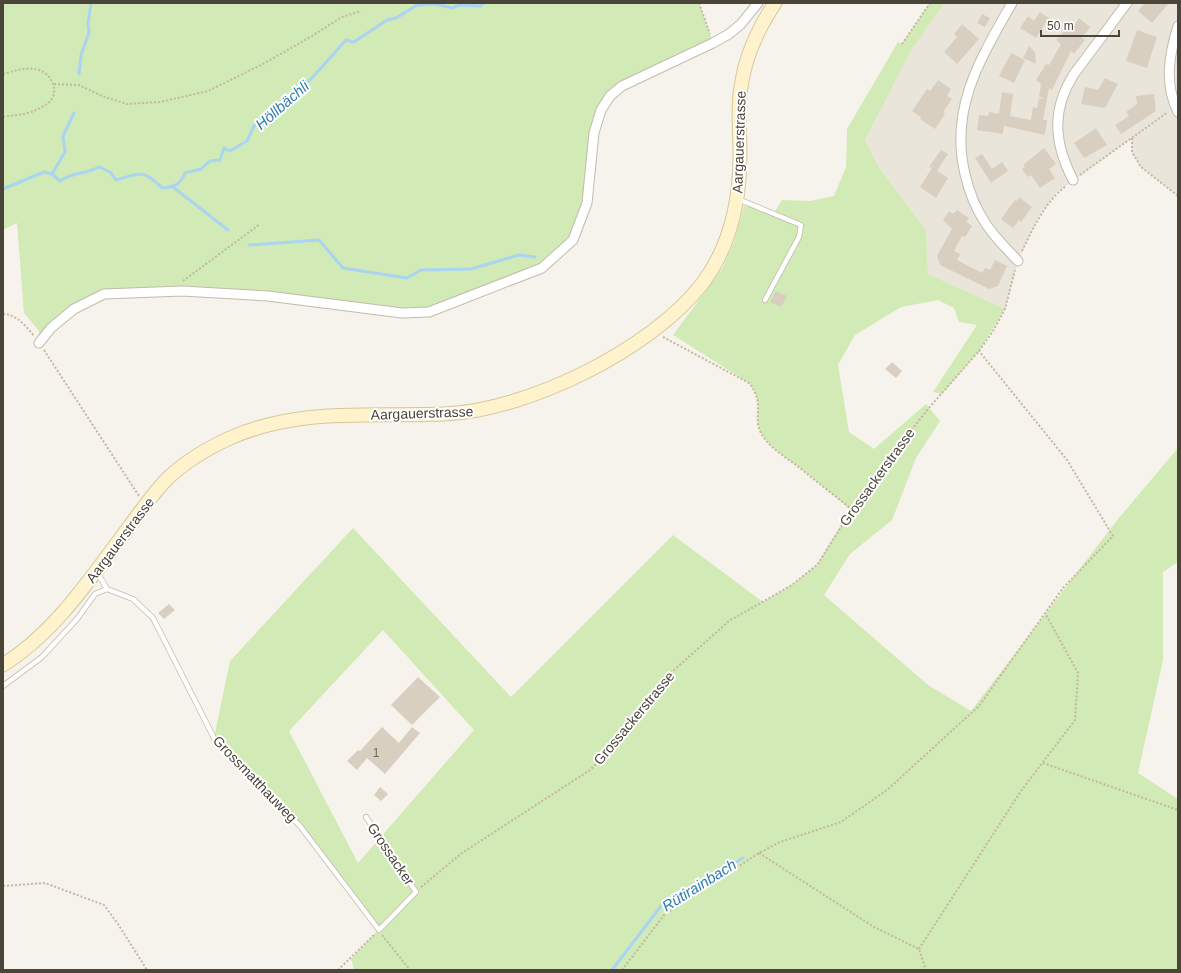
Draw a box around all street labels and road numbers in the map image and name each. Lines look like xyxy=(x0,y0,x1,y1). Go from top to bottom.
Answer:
street label: Aargauerstrasse xyxy=(729,90,749,194)
street label: Aargauerstrasse xyxy=(370,403,474,423)
street label: Grossackerstrasse xyxy=(836,425,918,529)
street label: Aargauerstrasse xyxy=(83,494,157,586)
street label: Grossackerstrasse xyxy=(590,668,678,768)
street label: Grossmatthauweg xyxy=(210,733,300,825)
street label: Grossacker xyxy=(364,820,418,888)

